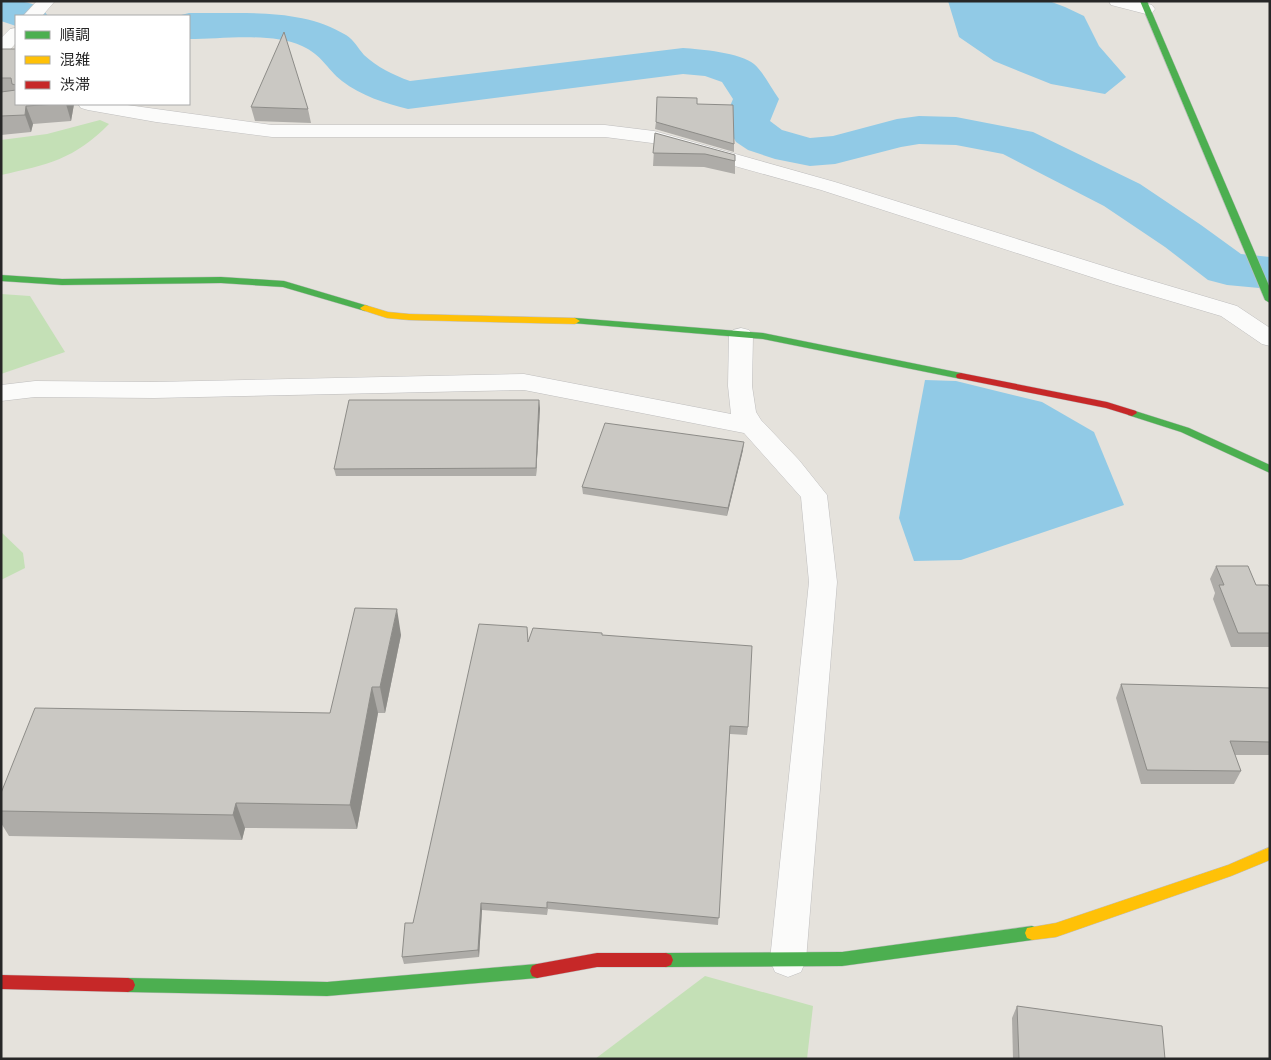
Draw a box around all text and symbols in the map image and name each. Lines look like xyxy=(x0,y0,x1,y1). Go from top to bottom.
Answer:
legend xyxy=(15,15,190,105)
text: 順調 xyxy=(60,26,90,44)
text: 混雑 xyxy=(60,51,90,69)
text: 渋滞 xyxy=(60,76,90,94)

